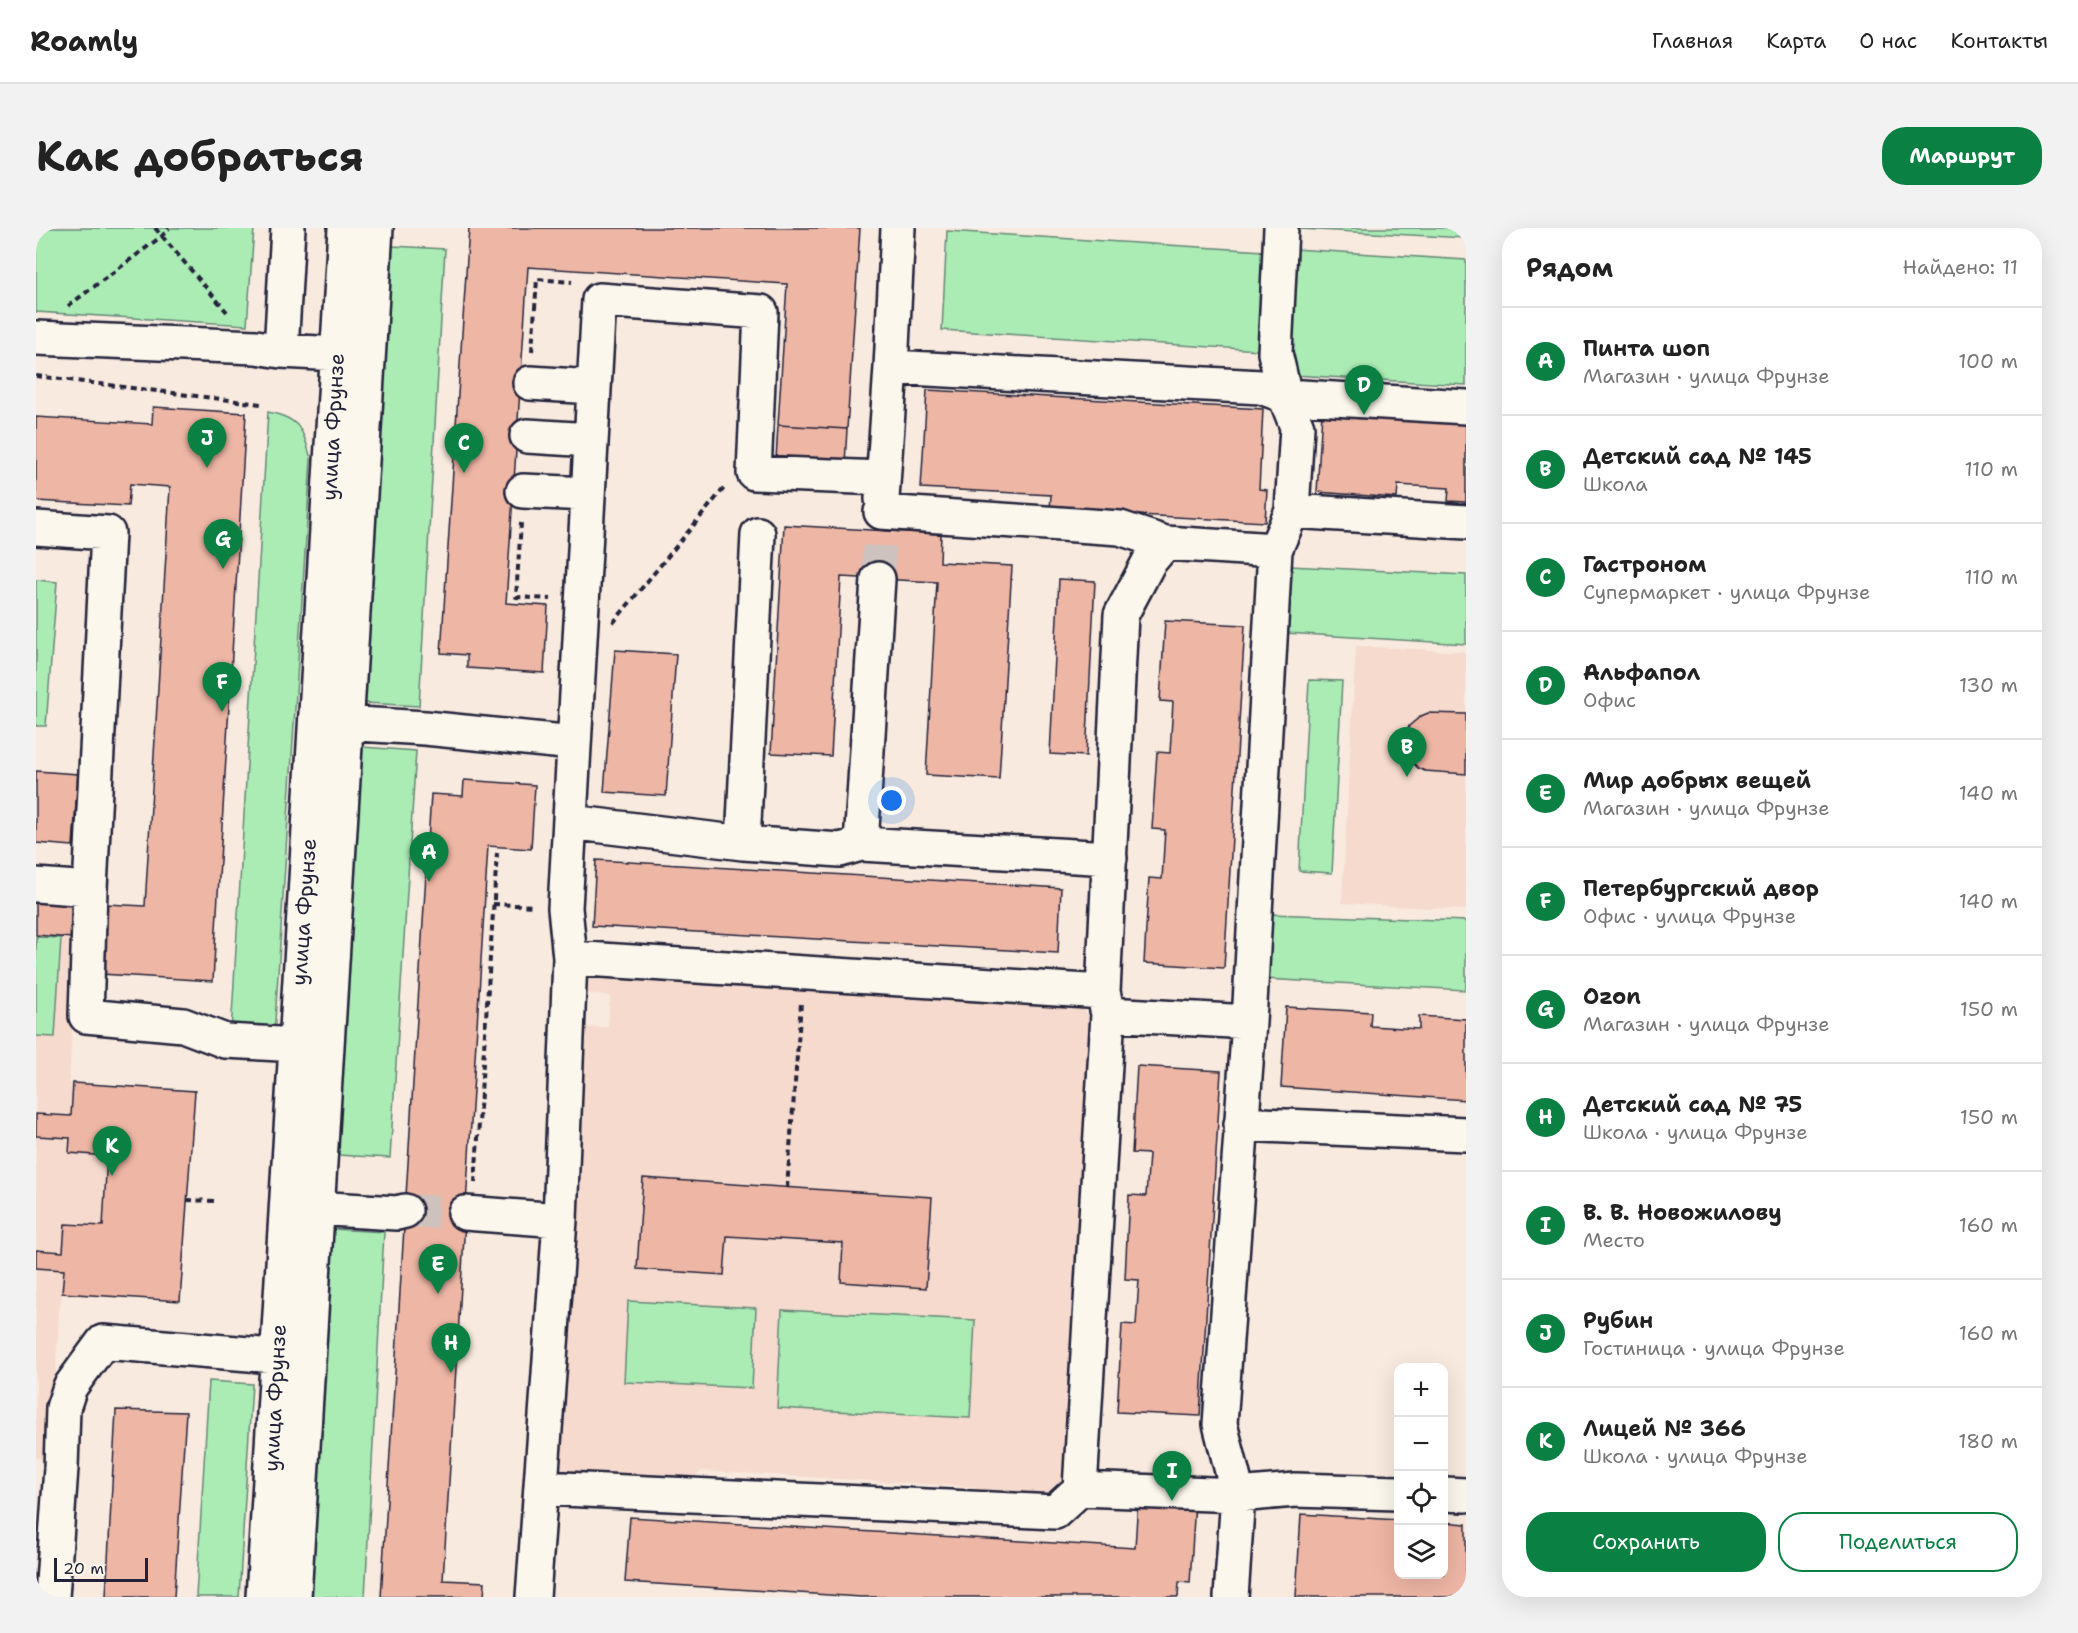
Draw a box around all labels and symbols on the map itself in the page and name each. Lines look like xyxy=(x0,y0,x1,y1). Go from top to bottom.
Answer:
street label: улица Фрунзе xyxy=(315,353,351,501)
pin: D xyxy=(1344,366,1384,415)
pin: J xyxy=(188,418,226,468)
pin: C xyxy=(444,424,484,473)
pin: G xyxy=(204,520,243,569)
pin: F xyxy=(202,662,242,712)
pin: B xyxy=(1388,728,1426,777)
your location xyxy=(877,786,906,815)
pin: A xyxy=(410,832,448,882)
street label: улица Фрунзе xyxy=(285,837,323,987)
pin: K xyxy=(92,1126,132,1176)
pin: E xyxy=(418,1244,458,1294)
street label: улица Фрунзе xyxy=(257,1324,293,1472)
pin: H xyxy=(432,1324,470,1373)
pin: I xyxy=(1152,1452,1192,1501)
scale bar xyxy=(54,1555,148,1582)

